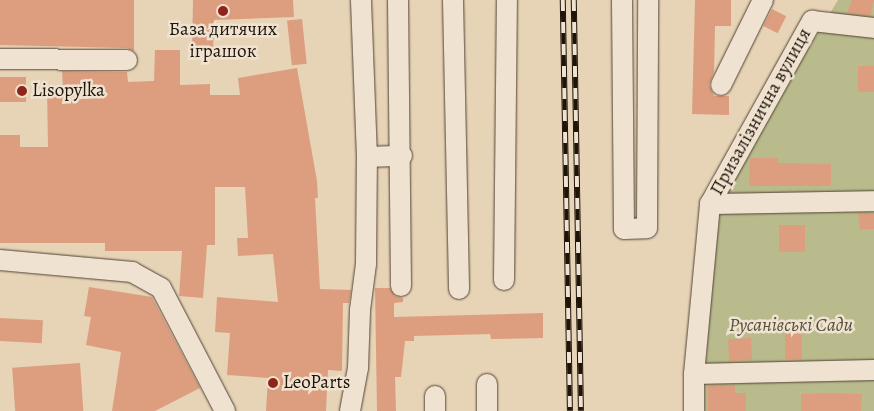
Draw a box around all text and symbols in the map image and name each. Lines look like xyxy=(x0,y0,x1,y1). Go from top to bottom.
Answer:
marker: База дитячих іграшок xyxy=(217,5,229,17)
place label: База дитячих іграшок xyxy=(169,19,277,63)
street label: Призалізнична вулиця xyxy=(706,25,816,199)
place label: Lisopylka xyxy=(32,80,105,102)
marker: Lisopylka xyxy=(16,85,28,97)
park label: Русанівські Сади xyxy=(729,315,853,337)
place label: LeoParts xyxy=(283,372,350,394)
marker: LeoParts xyxy=(267,377,279,389)

